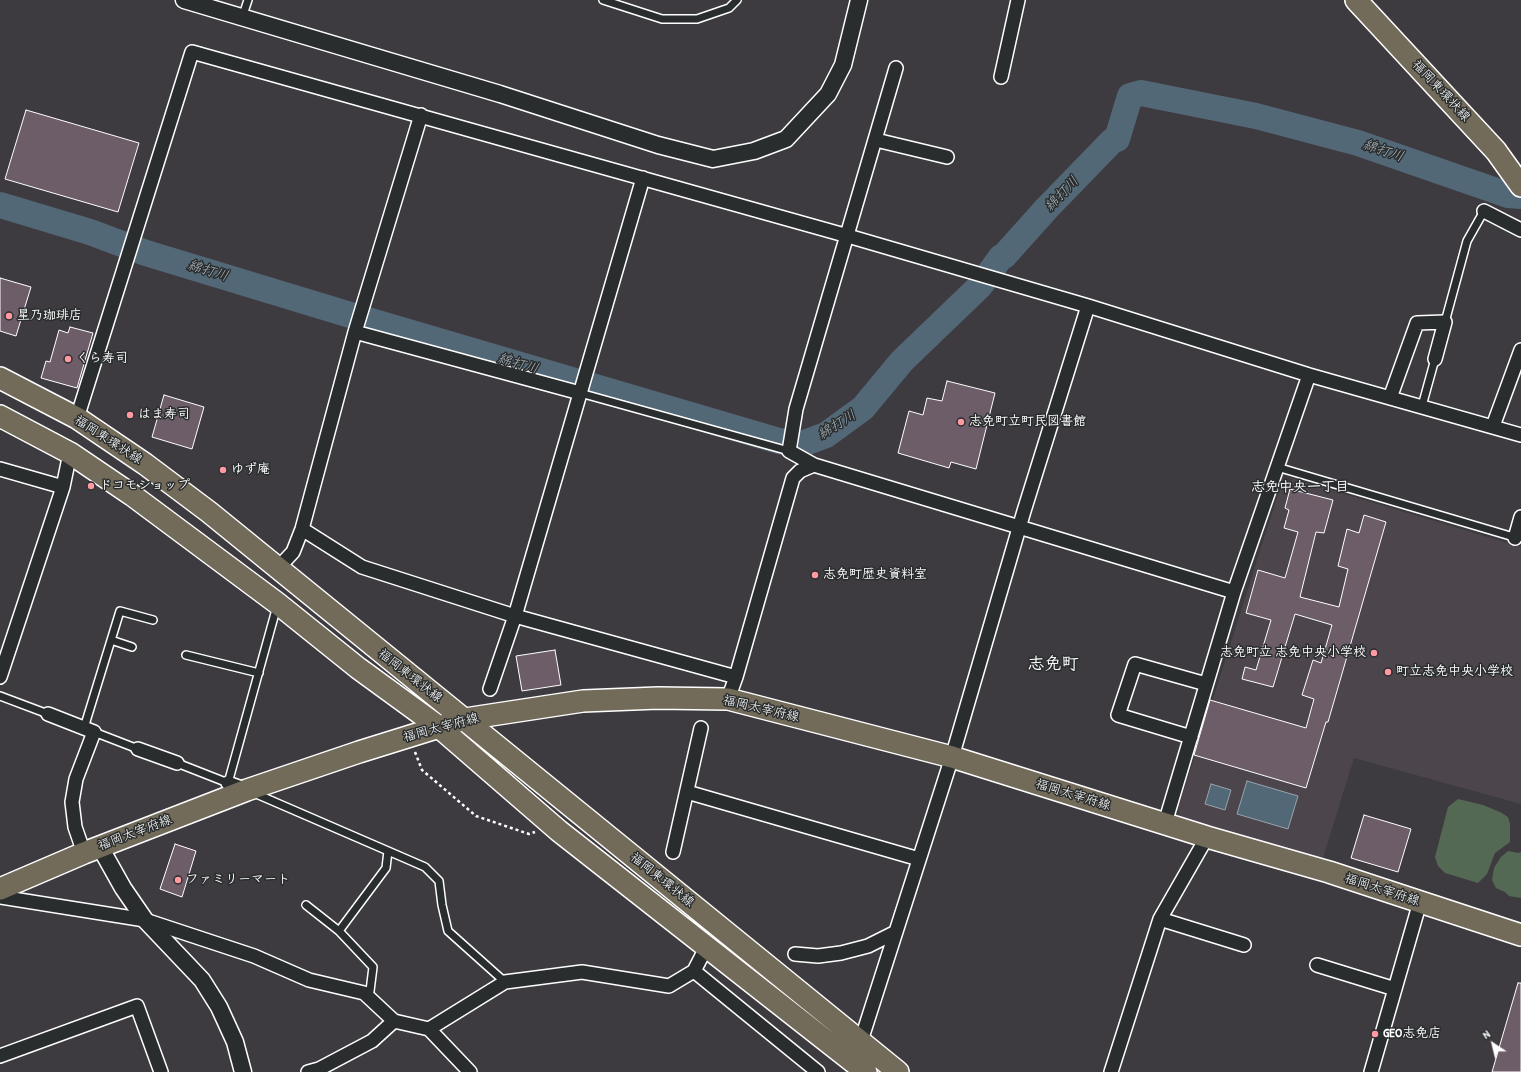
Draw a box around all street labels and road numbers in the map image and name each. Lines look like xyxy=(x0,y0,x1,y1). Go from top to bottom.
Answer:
street label: 福岡東環状線 xyxy=(1409,57,1473,125)
street label: 福岡東環状線 xyxy=(71,412,145,468)
street label: 福岡東環状線 xyxy=(374,646,446,706)
street label: 福岡太宰府線 xyxy=(721,693,801,725)
street label: 福岡太宰府線 xyxy=(401,710,481,746)
street label: 福岡太宰府線 xyxy=(1033,776,1113,814)
street label: 福岡太宰府線 xyxy=(96,812,174,854)
street label: 福岡東環状線 xyxy=(627,849,697,911)
street label: 福岡太宰府線 xyxy=(1342,871,1422,909)

